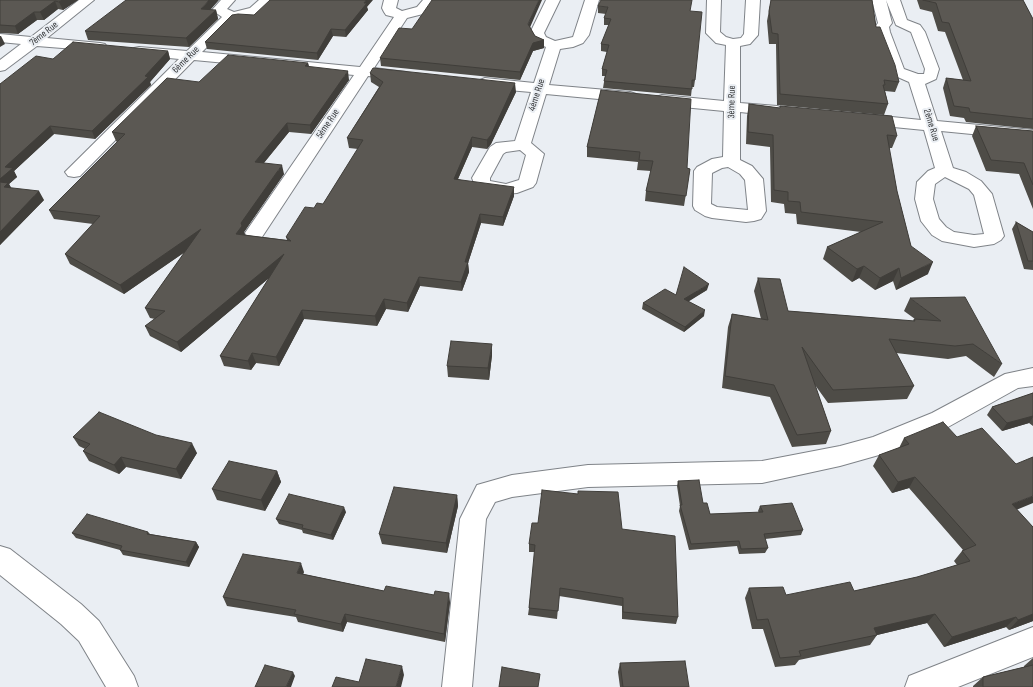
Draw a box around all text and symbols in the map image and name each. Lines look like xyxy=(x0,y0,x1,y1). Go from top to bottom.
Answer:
street label: 7ème Rue xyxy=(27,19,61,49)
street label: 6ème Rue xyxy=(170,44,202,76)
street label: 4ème Rue xyxy=(526,77,548,113)
street label: 3ème Rue xyxy=(726,85,738,119)
street label: 5ème Rue xyxy=(314,107,342,141)
street label: 2ème Rue xyxy=(920,107,942,143)

